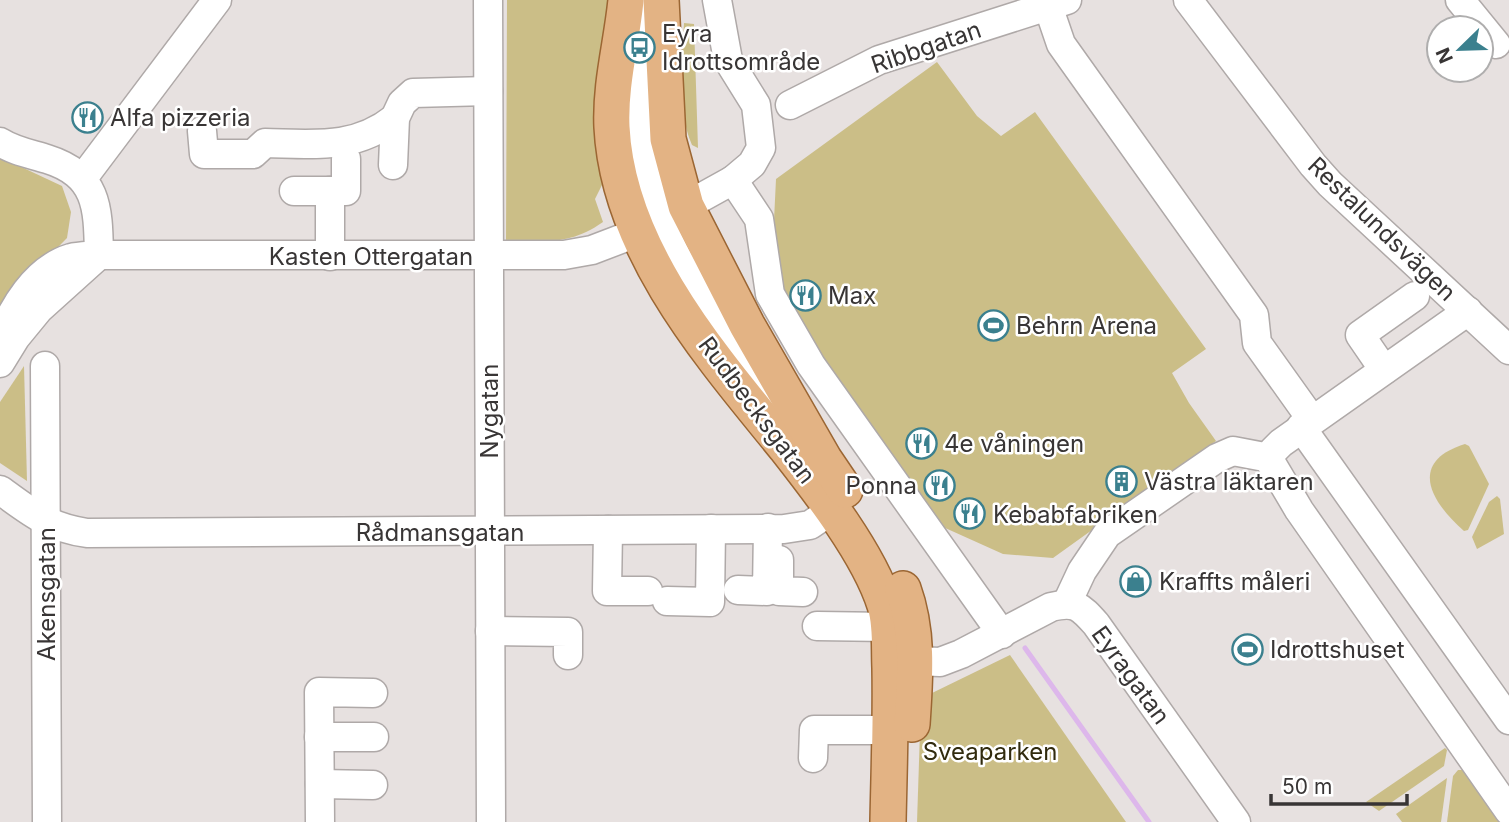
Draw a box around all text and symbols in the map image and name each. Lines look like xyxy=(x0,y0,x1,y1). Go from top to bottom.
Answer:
north arrow xyxy=(1425,14,1495,84)
street label: Ribbgatan xyxy=(867,15,985,79)
place label: Eyra Idrottsområde xyxy=(662,19,820,76)
bus stop icon: Eyra Idrottsområde xyxy=(622,30,656,64)
text: N xyxy=(1431,44,1458,67)
restaurant icon: Alfa pizzeria xyxy=(70,100,104,134)
place label: Alfa pizzeria xyxy=(110,103,250,132)
street label: Restalundsvägen xyxy=(1302,151,1462,307)
street label: Kasten Ottergatan xyxy=(269,242,473,271)
restaurant icon: Max xyxy=(788,278,822,312)
place label: Max xyxy=(828,281,876,310)
sports icon: Behrn Arena xyxy=(976,308,1010,342)
place label: Behrn Arena xyxy=(1016,311,1157,340)
street label: Rudbecksgatan xyxy=(692,331,822,489)
street label: Nygatan xyxy=(475,363,504,459)
restaurant icon: 4e våningen xyxy=(904,426,938,460)
place label: 4e våningen xyxy=(944,429,1084,458)
building icon: Västra läktaren xyxy=(1104,464,1138,498)
place label: Västra läktaren xyxy=(1144,467,1314,496)
restaurant icon: Ponna xyxy=(923,468,957,502)
place label: Ponna xyxy=(846,471,917,500)
restaurant icon: Kebabfabriken xyxy=(953,497,987,531)
place label: Kebabfabriken xyxy=(993,500,1158,529)
street label: Rådmansgatan xyxy=(356,518,524,547)
street label: Akensgatan xyxy=(32,527,61,661)
shop icon: Kraffts måleri xyxy=(1119,564,1153,598)
place label: Kraffts måleri xyxy=(1159,567,1310,596)
street label: Eyragatan xyxy=(1086,620,1176,730)
sports icon: Idrottshuset xyxy=(1230,632,1264,666)
place label: Idrottshuset xyxy=(1270,635,1405,664)
park label: Sveaparken xyxy=(923,737,1057,766)
scale bar xyxy=(1271,762,1408,806)
text: 50 m xyxy=(1282,774,1332,799)

